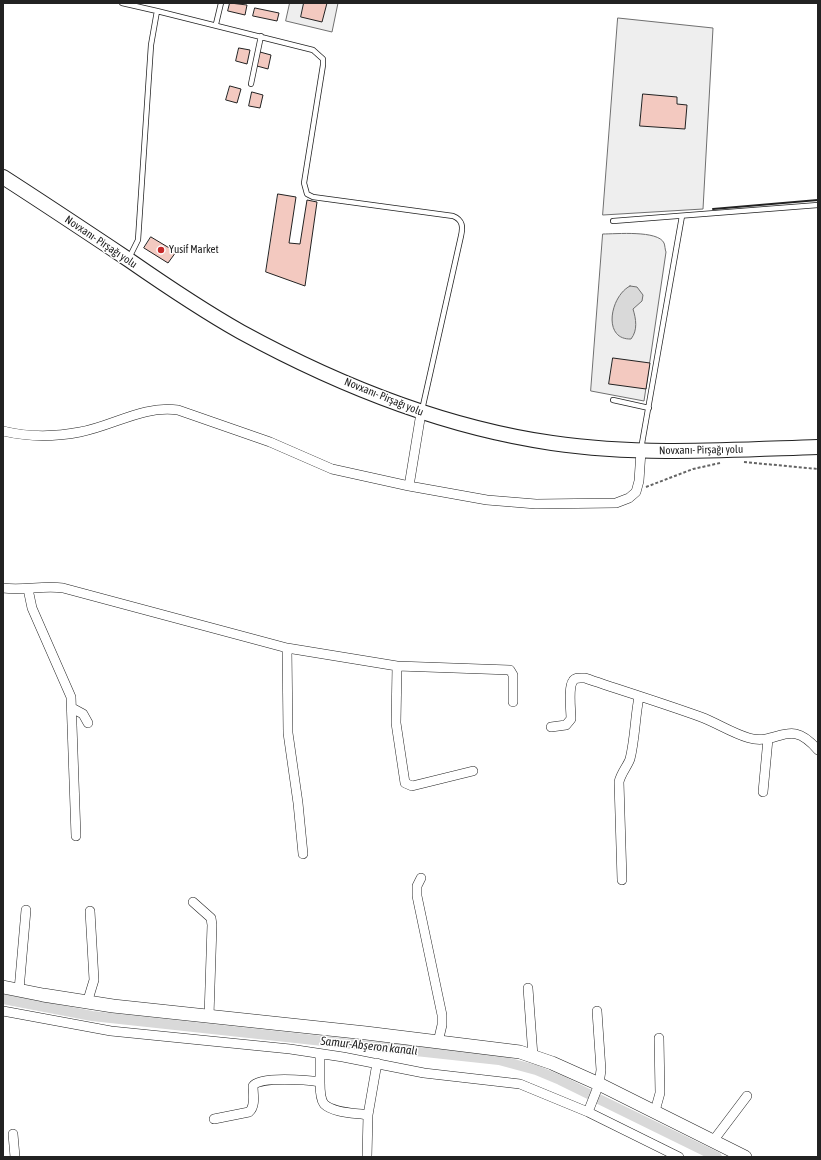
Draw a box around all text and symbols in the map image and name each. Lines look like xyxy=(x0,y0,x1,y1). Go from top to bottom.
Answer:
street label: Novxanı- Pirşağı yolu xyxy=(62,213,140,271)
place label: Yusif Market xyxy=(169,243,219,257)
marker: Yusif Market xyxy=(156,245,166,255)
street label: Novxanı- Pirşağı yolu xyxy=(342,375,426,419)
street label: Novxanı- Pirşağı yolu xyxy=(659,443,743,457)
water label: Samur-Abşeron kanalı xyxy=(320,1034,418,1058)

